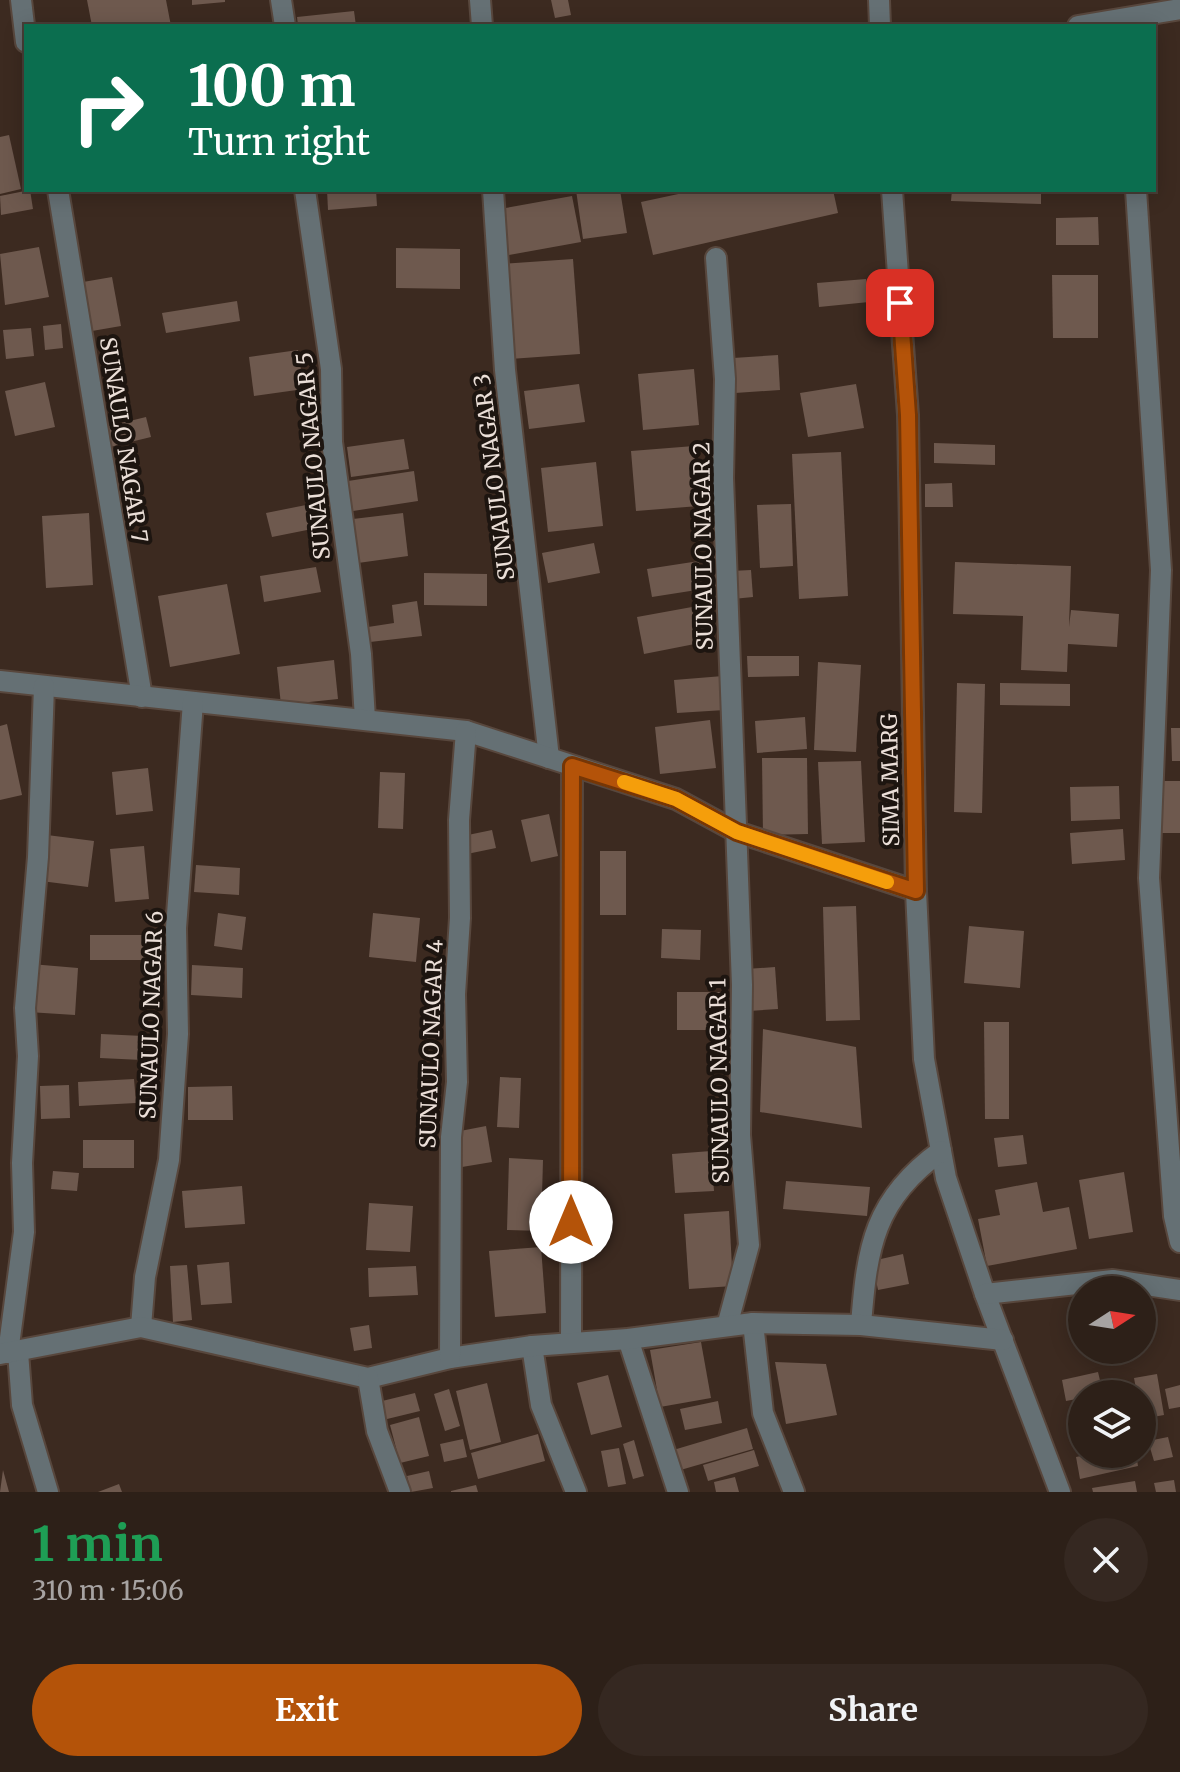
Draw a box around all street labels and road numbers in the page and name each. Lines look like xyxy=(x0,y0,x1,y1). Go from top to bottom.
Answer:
street label: SUNAULO NAGAR 7 xyxy=(94,335,154,545)
street label: SUNAULO NAGAR 5 xyxy=(290,351,336,561)
street label: SUNAULO NAGAR 3 xyxy=(467,372,521,582)
street label: SUNAULO NAGAR 2 xyxy=(687,441,719,651)
street label: SIMA MARG xyxy=(875,713,905,847)
street label: SUNAULO NAGAR 6 xyxy=(133,910,169,1120)
street label: SUNAULO NAGAR 4 xyxy=(413,939,449,1149)
street label: SUNAULO NAGAR 1 xyxy=(703,978,735,1184)

